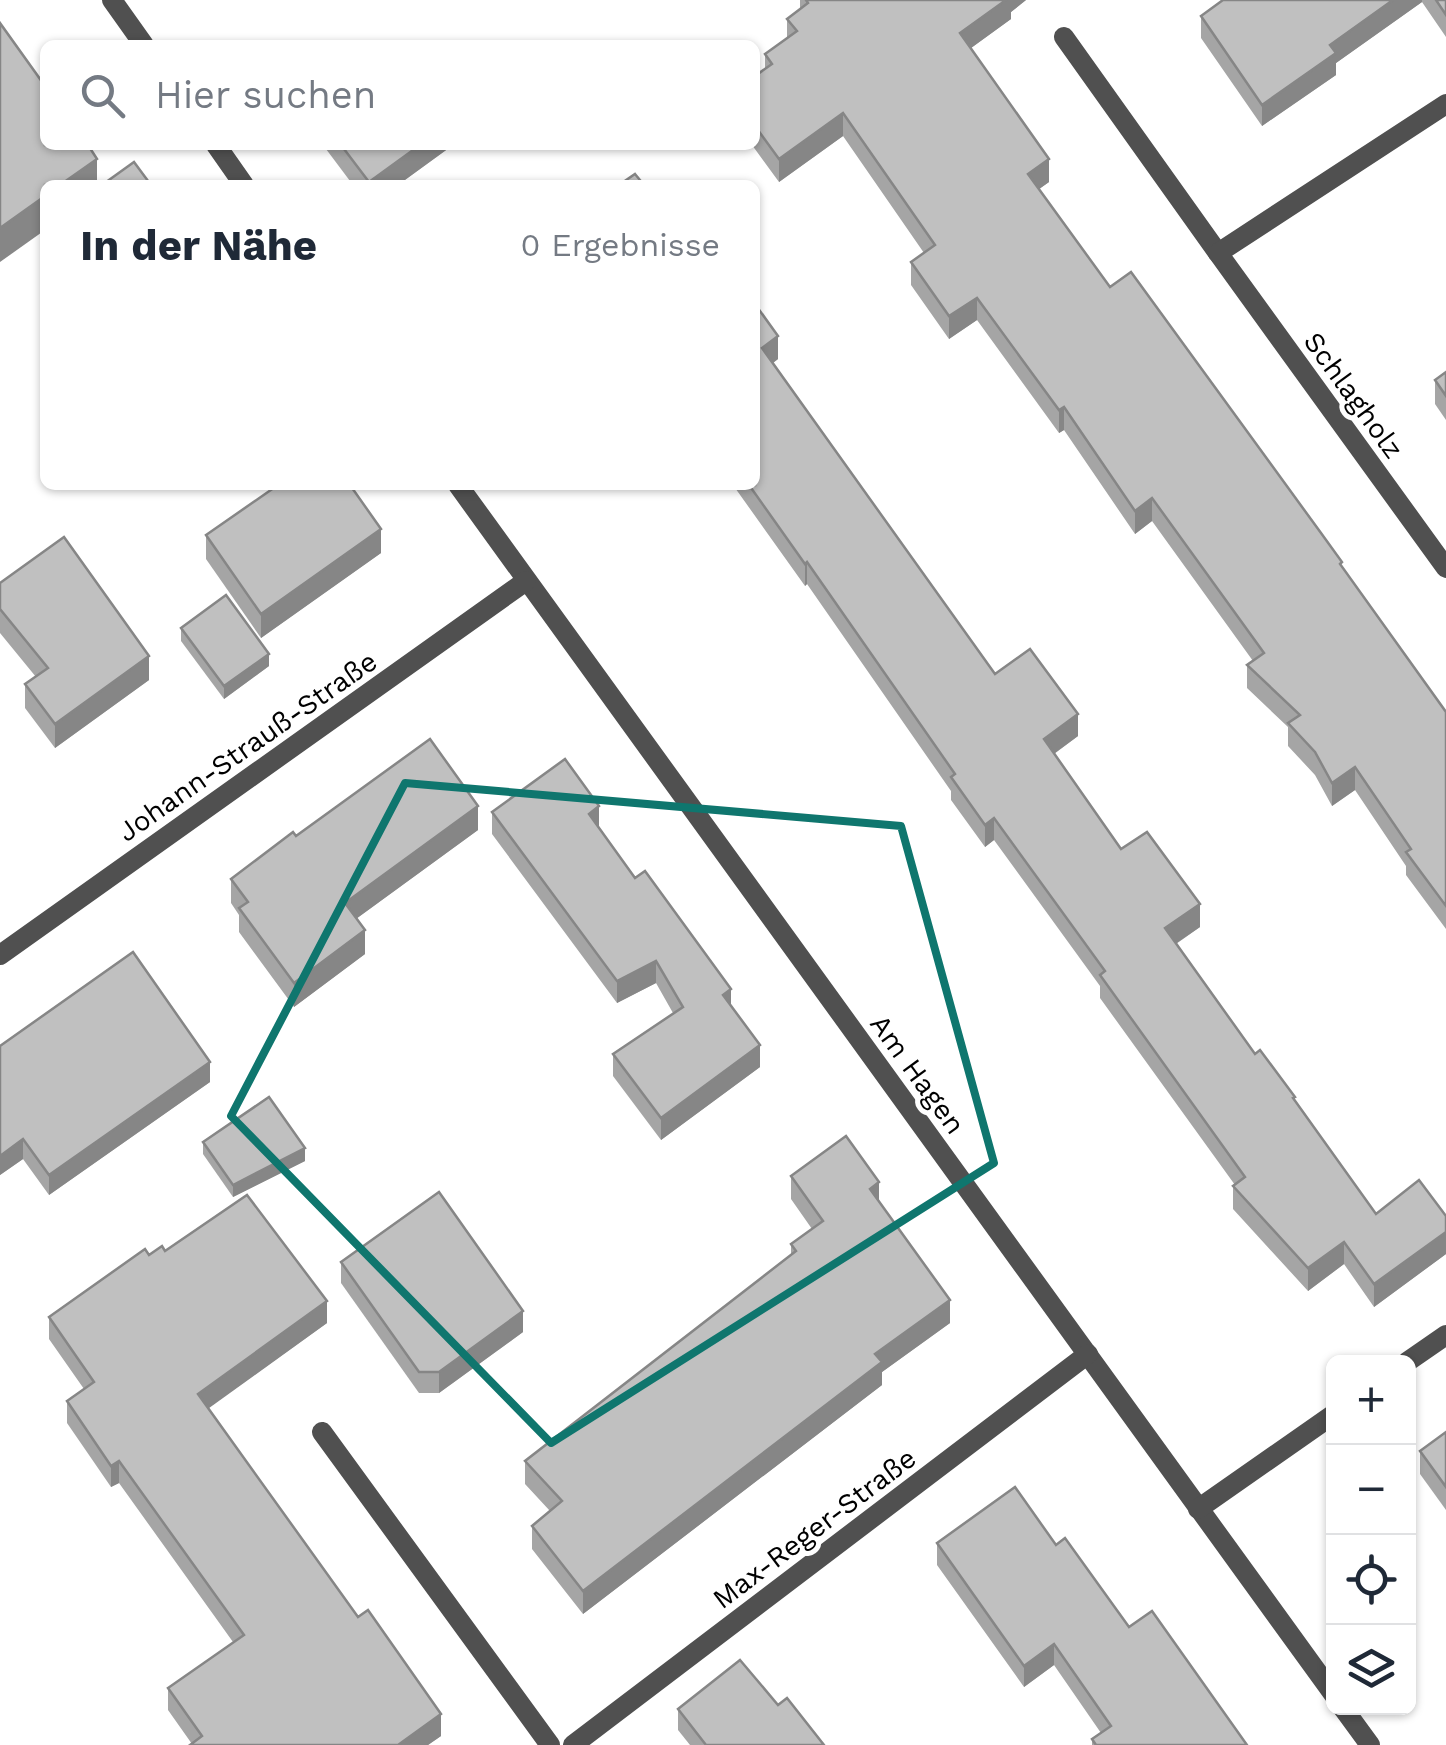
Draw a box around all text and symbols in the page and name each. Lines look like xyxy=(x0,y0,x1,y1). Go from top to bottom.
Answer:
search box xyxy=(40,40,760,150)
icon: search xyxy=(75,68,130,123)
text: Hier suchen xyxy=(155,73,376,117)
text: In der Nähe xyxy=(80,221,317,270)
text: 0 Ergebnisse xyxy=(520,226,720,264)
street label: Schlagholz xyxy=(1297,326,1410,465)
street label: Johann-Strauß-Straße xyxy=(111,644,383,848)
street label: Am Hagen xyxy=(863,1008,972,1140)
map controls xyxy=(1326,1355,1416,1715)
button: + xyxy=(1326,1355,1416,1445)
street label: Max-Reger-Straße xyxy=(706,1441,922,1616)
button: − xyxy=(1326,1445,1416,1535)
button: locate xyxy=(1326,1535,1416,1625)
button: layers xyxy=(1326,1625,1416,1715)

